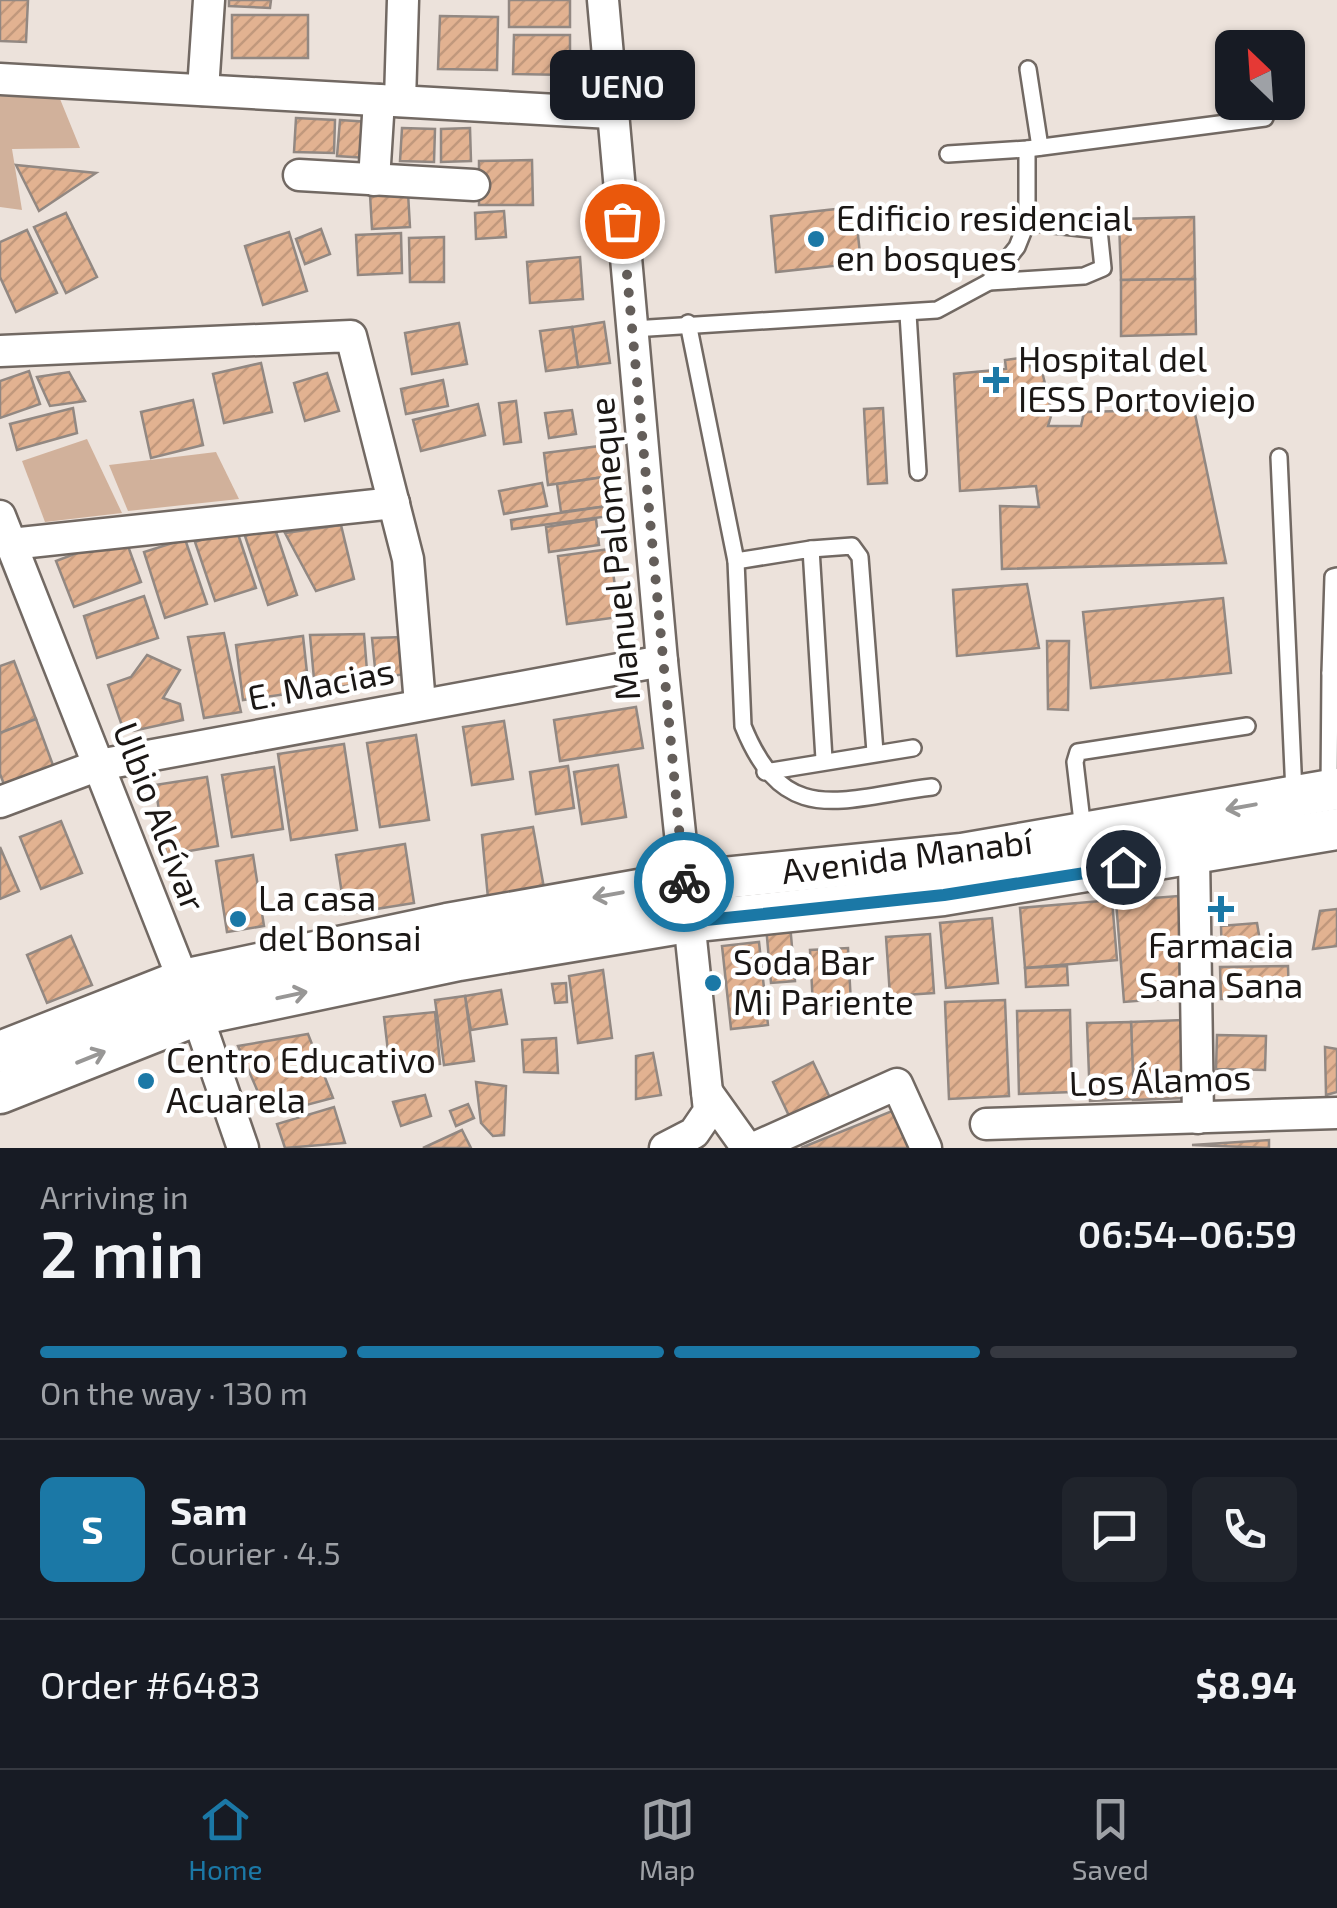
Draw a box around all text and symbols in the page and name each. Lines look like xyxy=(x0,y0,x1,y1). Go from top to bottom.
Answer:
north arrow xyxy=(1215,30,1305,120)
map controls xyxy=(1215,30,1305,120)
callout: UENO xyxy=(550,51,694,121)
text: UENO xyxy=(580,66,665,104)
pin xyxy=(580,179,665,264)
icon: bag xyxy=(595,194,650,249)
place label: Edificio residencial en bosques xyxy=(836,196,1133,278)
marker: Edificio residencial en bosques xyxy=(805,228,827,250)
place label: Hospital del IESS Portoviejo xyxy=(1018,337,1256,419)
marker: Hospital del IESS Portoviejo xyxy=(983,367,1009,393)
street label: Manuel Palomeque xyxy=(579,396,647,703)
street label: E. Macias xyxy=(244,648,397,718)
street label: Ulbio Alcívar xyxy=(106,716,216,917)
one-way arrow xyxy=(1225,798,1258,817)
street label: Avenida Manabí xyxy=(779,819,1036,891)
pin xyxy=(1081,825,1166,910)
courier xyxy=(634,832,734,932)
icon: home xyxy=(1096,840,1151,895)
icon: bike xyxy=(657,855,712,910)
place label: La casa del Bonsai xyxy=(258,876,422,958)
one-way arrow xyxy=(592,886,624,905)
marker: Farmacia Sana Sana xyxy=(1210,898,1232,920)
marker: La casa del Bonsai xyxy=(227,908,249,930)
place label: Farmacia Sana Sana xyxy=(1139,923,1303,1005)
place label: Soda Bar Mi Pariente xyxy=(733,940,914,1022)
marker: Soda Bar Mi Pariente xyxy=(702,972,724,994)
one-way arrow xyxy=(275,984,307,1003)
place label: Centro Educativo Acuarela xyxy=(166,1038,436,1120)
one-way arrow xyxy=(75,1046,105,1064)
street label: Los Álamos xyxy=(1068,1055,1252,1103)
marker: Centro Educativo Acuarela xyxy=(135,1070,157,1092)
text: Arriving in xyxy=(40,1177,189,1215)
text: 06:54–06:59 xyxy=(1078,1210,1297,1256)
text: 2 min xyxy=(40,1213,204,1291)
text: On the way · 130 m xyxy=(40,1373,308,1411)
button: chat xyxy=(1062,1477,1167,1582)
button: phone xyxy=(1192,1477,1297,1582)
text: Sam xyxy=(170,1487,247,1533)
text: S xyxy=(81,1506,104,1552)
text: Courier · 4.5 xyxy=(170,1533,341,1571)
text: Order #6483 xyxy=(40,1661,261,1707)
text: $8.94 xyxy=(1195,1661,1297,1707)
tab: Home xyxy=(188,1792,262,1886)
tab: Map xyxy=(639,1792,695,1886)
tab: Saved xyxy=(1072,1792,1149,1886)

